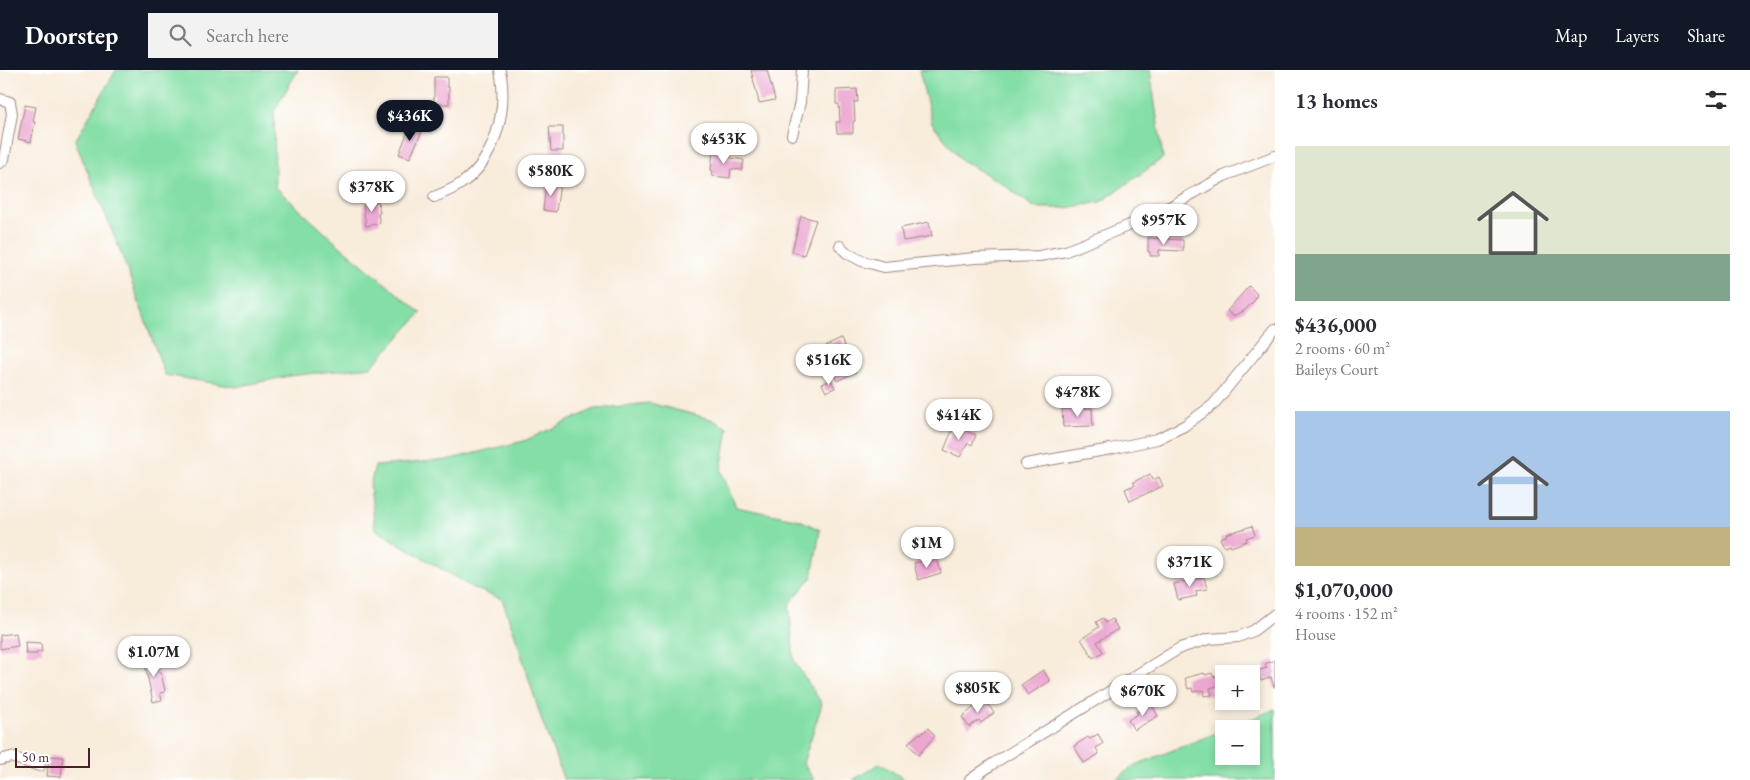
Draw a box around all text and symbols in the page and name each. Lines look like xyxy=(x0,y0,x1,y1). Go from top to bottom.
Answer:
search box xyxy=(148,13,498,58)
text: Doorstep xyxy=(25,20,118,51)
icon: search xyxy=(166,21,194,49)
text: Search here xyxy=(206,23,289,48)
text: Map xyxy=(1555,24,1587,47)
text: Layers xyxy=(1615,24,1659,47)
text: Share xyxy=(1687,24,1725,47)
icon: filters xyxy=(1702,86,1730,114)
text: 13 homes xyxy=(1295,87,1378,114)
pin: $436K xyxy=(375,100,445,142)
text: $436K xyxy=(388,105,432,126)
pin: $453K xyxy=(689,122,759,165)
text: $453K xyxy=(702,128,746,149)
pin: $580K xyxy=(516,154,586,197)
text: $580K xyxy=(529,160,573,181)
pin: $378K xyxy=(337,170,407,213)
text: $378K xyxy=(350,176,394,197)
icon: home xyxy=(1468,178,1558,268)
pin: $957K xyxy=(1129,204,1199,246)
text: $957K xyxy=(1142,209,1186,230)
text: $436,000 xyxy=(1295,311,1377,338)
text: 2 rooms · 60 m² xyxy=(1295,338,1390,359)
pin: $516K xyxy=(794,344,864,386)
text: $516K xyxy=(807,349,851,370)
text: Baileys Court xyxy=(1295,359,1378,380)
pin: $478K xyxy=(1043,376,1113,418)
text: $478K xyxy=(1056,381,1100,402)
pin: $414K xyxy=(924,398,994,441)
text: $414K xyxy=(937,404,981,425)
icon: home xyxy=(1468,443,1558,533)
pin: $1M xyxy=(903,526,951,569)
text: $1M xyxy=(912,532,942,553)
pin: $371K xyxy=(1155,546,1225,588)
text: $371K xyxy=(1168,551,1212,572)
text: $1,070,000 xyxy=(1295,576,1393,603)
text: 4 rooms · 152 m² xyxy=(1295,603,1398,624)
text: House xyxy=(1295,624,1336,645)
pin: $1.07M xyxy=(113,636,195,678)
text: $1.07M xyxy=(128,641,180,662)
map controls xyxy=(1215,665,1260,765)
button: + xyxy=(1215,665,1260,710)
pin: $805K xyxy=(943,672,1013,714)
pin: $670K xyxy=(1108,674,1178,717)
text: $805K xyxy=(956,677,1000,698)
text: $670K xyxy=(1121,680,1165,701)
button: − xyxy=(1215,720,1260,765)
scale bar xyxy=(15,745,90,768)
text: 50 m xyxy=(22,748,49,766)

